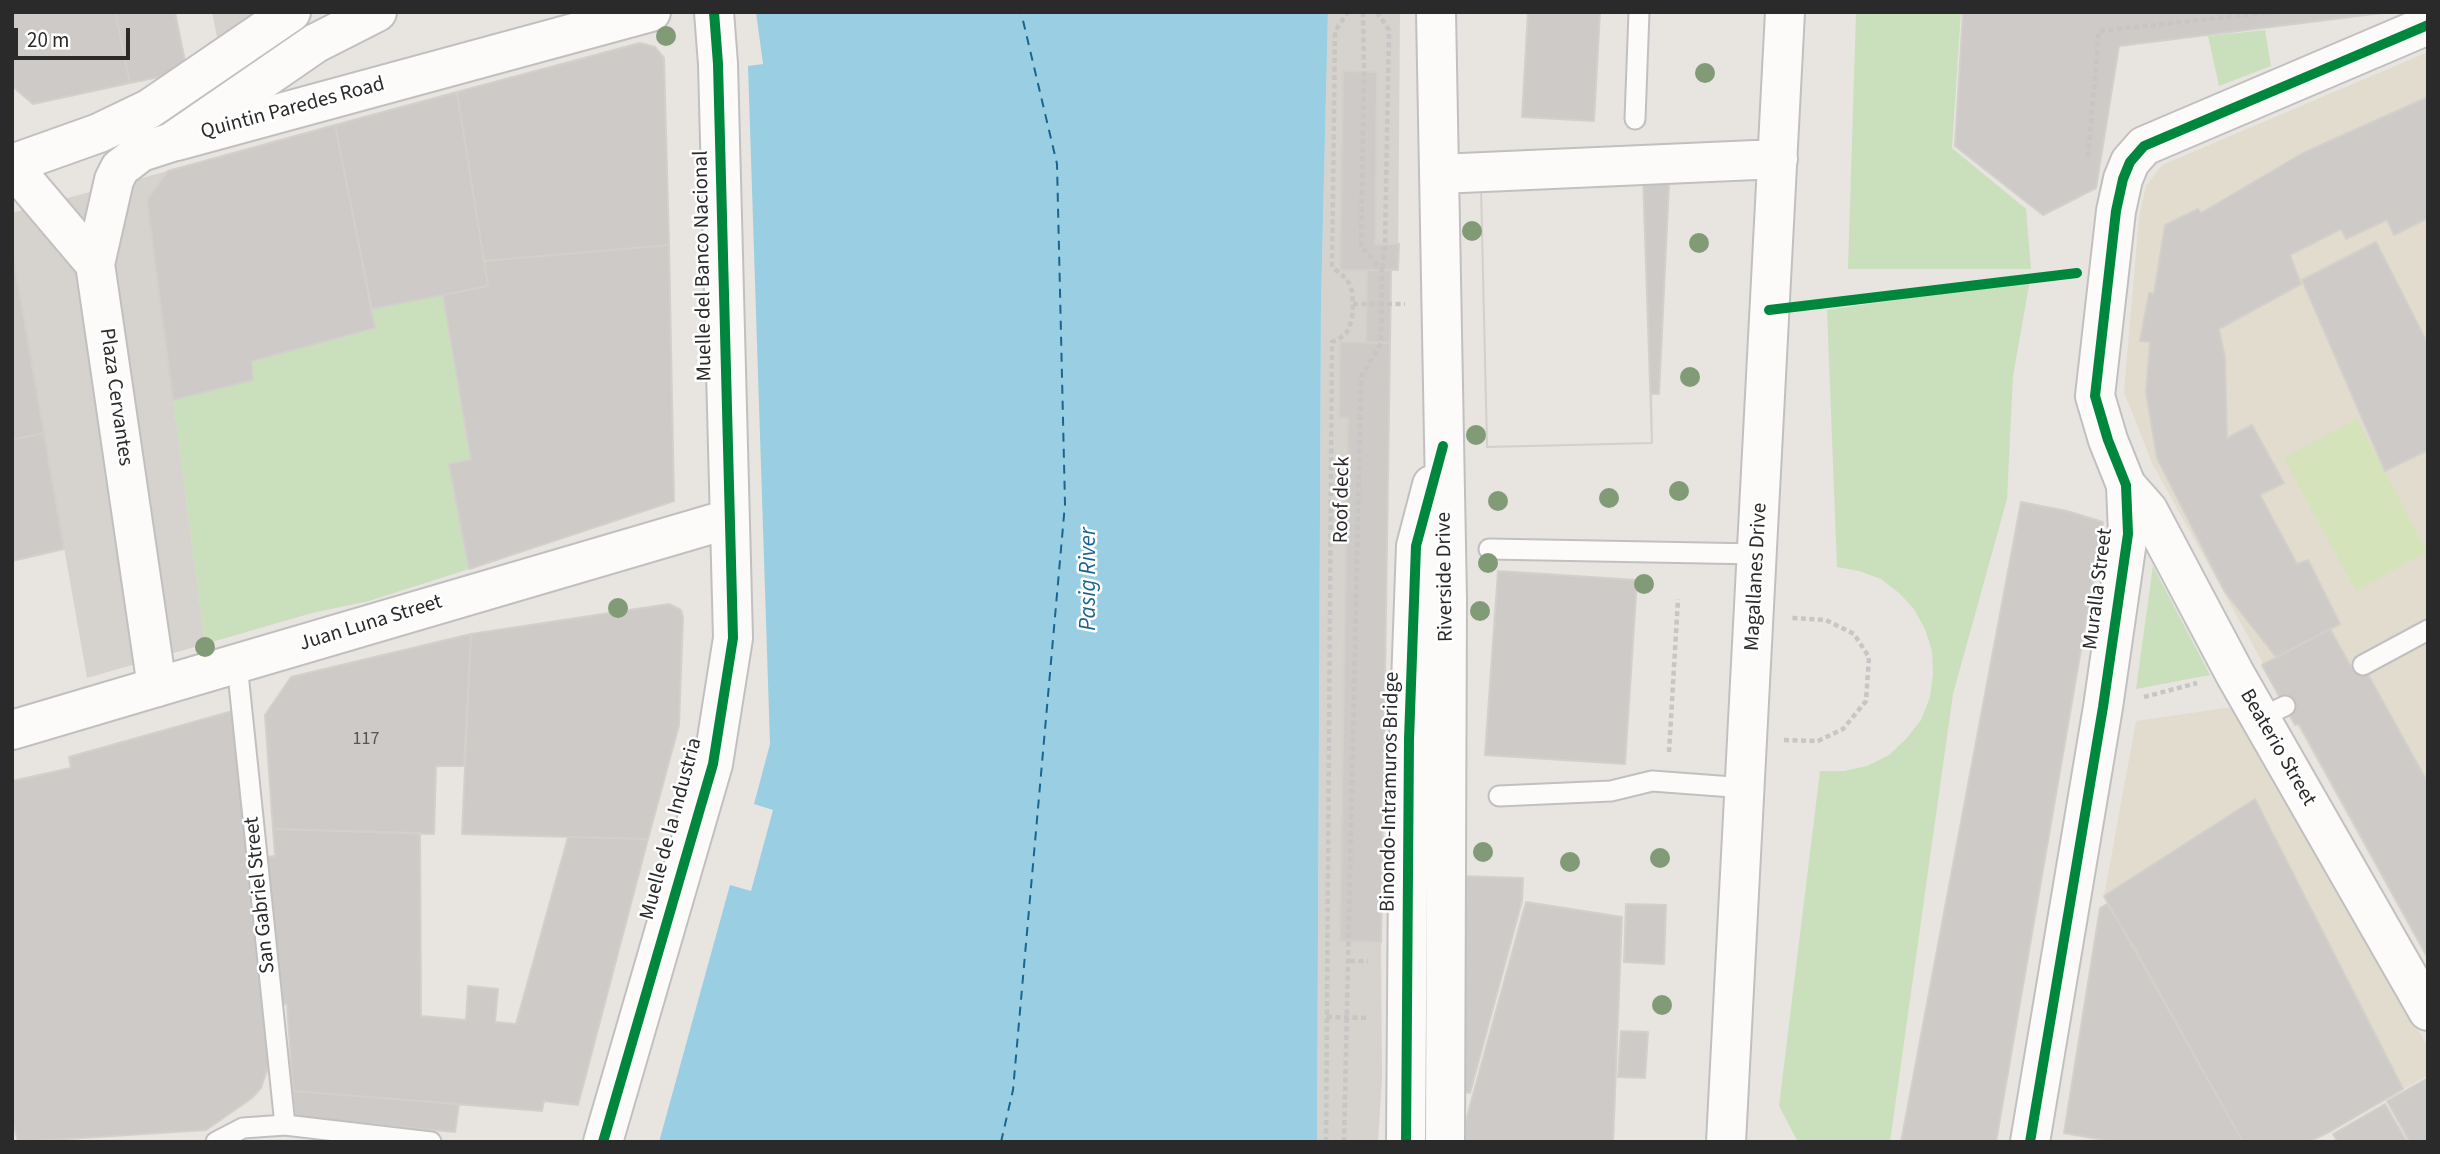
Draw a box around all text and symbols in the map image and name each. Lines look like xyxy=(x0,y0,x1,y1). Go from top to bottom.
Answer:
scale bar xyxy=(18,14,133,58)
text: 20 m xyxy=(27,25,69,55)
street label: Quintin Paredes Road xyxy=(198,72,388,146)
street label: Muelle del Banco Nacional xyxy=(689,150,719,382)
street label: Plaza Cervantes xyxy=(93,327,137,467)
street label: Roof deck xyxy=(1330,456,1356,544)
street label: Magallanes Drive xyxy=(1741,502,1773,652)
street label: Riverside Drive xyxy=(1432,512,1460,642)
water label: Pasig River xyxy=(1076,527,1104,631)
street label: Muralla Street xyxy=(2079,527,2119,651)
street label: Juan Luna Street xyxy=(297,590,445,658)
street label: Binondo-Intramuros Bridge xyxy=(1376,672,1406,912)
street label: Beaterio Street xyxy=(2233,685,2321,811)
house number: 117 xyxy=(353,729,379,751)
street label: Muelle de la Industria xyxy=(636,735,708,923)
street label: San Gabriel Street xyxy=(240,815,282,975)

